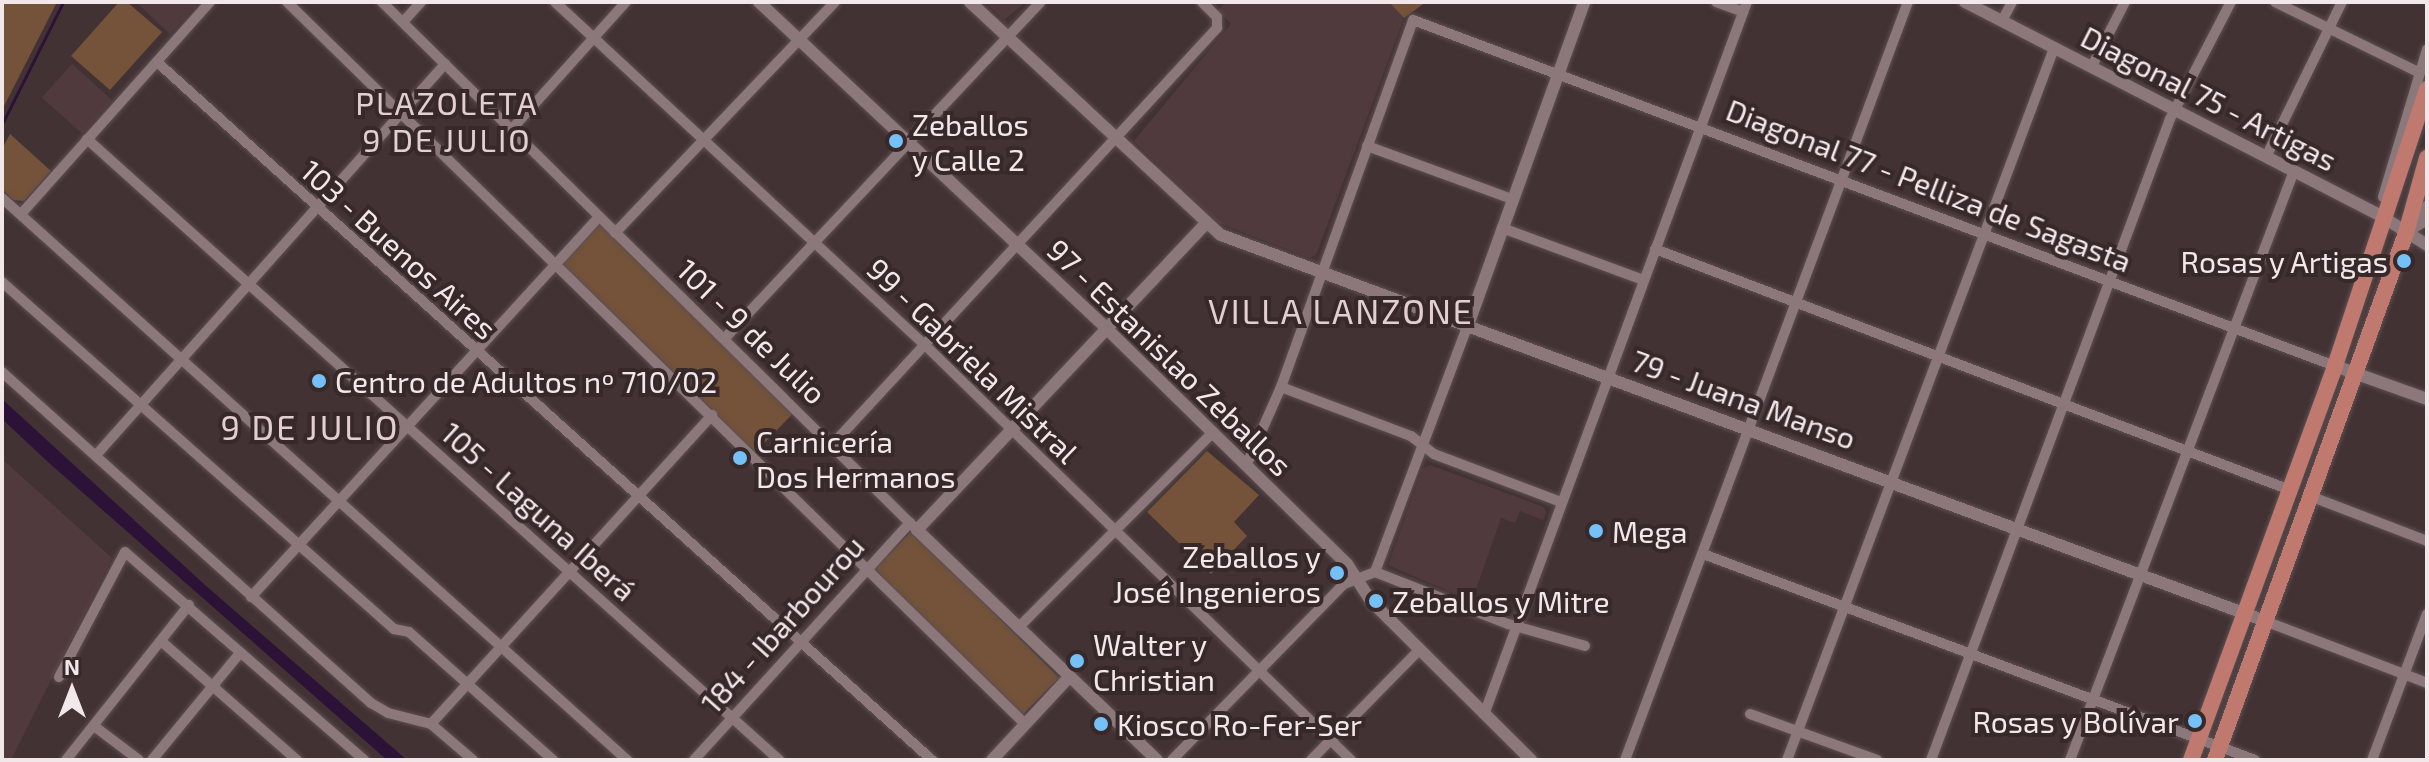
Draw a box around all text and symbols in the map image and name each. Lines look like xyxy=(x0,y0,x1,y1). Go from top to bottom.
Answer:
street label: Diagonal 75 - Artigas xyxy=(2075,18,2343,178)
district label: PLAZOLETA 9 DE JULIO xyxy=(355,84,539,159)
street label: Diagonal 77 - Pelliza de Sagasta xyxy=(1721,91,2137,279)
place label: Zeballos y Calle 2 xyxy=(912,106,1029,176)
marker: Zeballos y Calle 2 xyxy=(887,132,905,150)
street label: 103 - Buenos Aires xyxy=(294,152,504,346)
street label: 97 - Estanislao Zeballos xyxy=(1040,231,1300,483)
place label: Rosas y Artigas xyxy=(2179,243,2388,279)
street label: 99 - Gabriela Mistral xyxy=(860,250,1086,470)
street label: 101 - 9 de Julio xyxy=(670,251,834,411)
marker: Rosas y Artigas xyxy=(2395,252,2413,270)
district label: VILLA LANZONE xyxy=(1208,291,1474,331)
street label: 79 - Juana Manso xyxy=(1627,342,1861,456)
place label: Centro de Adultos nº 710/02 xyxy=(335,363,718,399)
marker: Centro de Adultos nº 710/02 xyxy=(310,372,328,390)
district label: 9 DE JULIO xyxy=(220,407,400,447)
street label: 105 - Laguna Iberá xyxy=(434,414,644,608)
place label: Carnicería Dos Hermanos xyxy=(756,423,956,494)
marker: Carnicería Dos Hermanos xyxy=(731,449,749,467)
place label: Mega xyxy=(1612,513,1687,549)
marker: Mega xyxy=(1587,522,1605,540)
street label: 184 - Ibarbourou xyxy=(693,528,871,720)
place label: Zeballos y José Ingenieros xyxy=(1113,538,1321,608)
marker: Zeballos y José Ingenieros xyxy=(1328,564,1346,582)
place label: Zeballos y Mitre xyxy=(1392,583,1611,619)
marker: Zeballos y Mitre xyxy=(1367,592,1385,610)
place label: Walter y Christian xyxy=(1093,626,1215,696)
north arrow xyxy=(32,650,112,730)
marker: Walter y Christian xyxy=(1068,652,1086,670)
text: N xyxy=(64,653,80,679)
place label: Rosas y Bolívar xyxy=(1971,703,2179,739)
place label: Kiosco Ro-Fer-Ser xyxy=(1117,706,1362,742)
marker: Rosas y Bolívar xyxy=(2186,712,2204,730)
marker: Kiosco Ro-Fer-Ser xyxy=(1092,715,1110,733)

